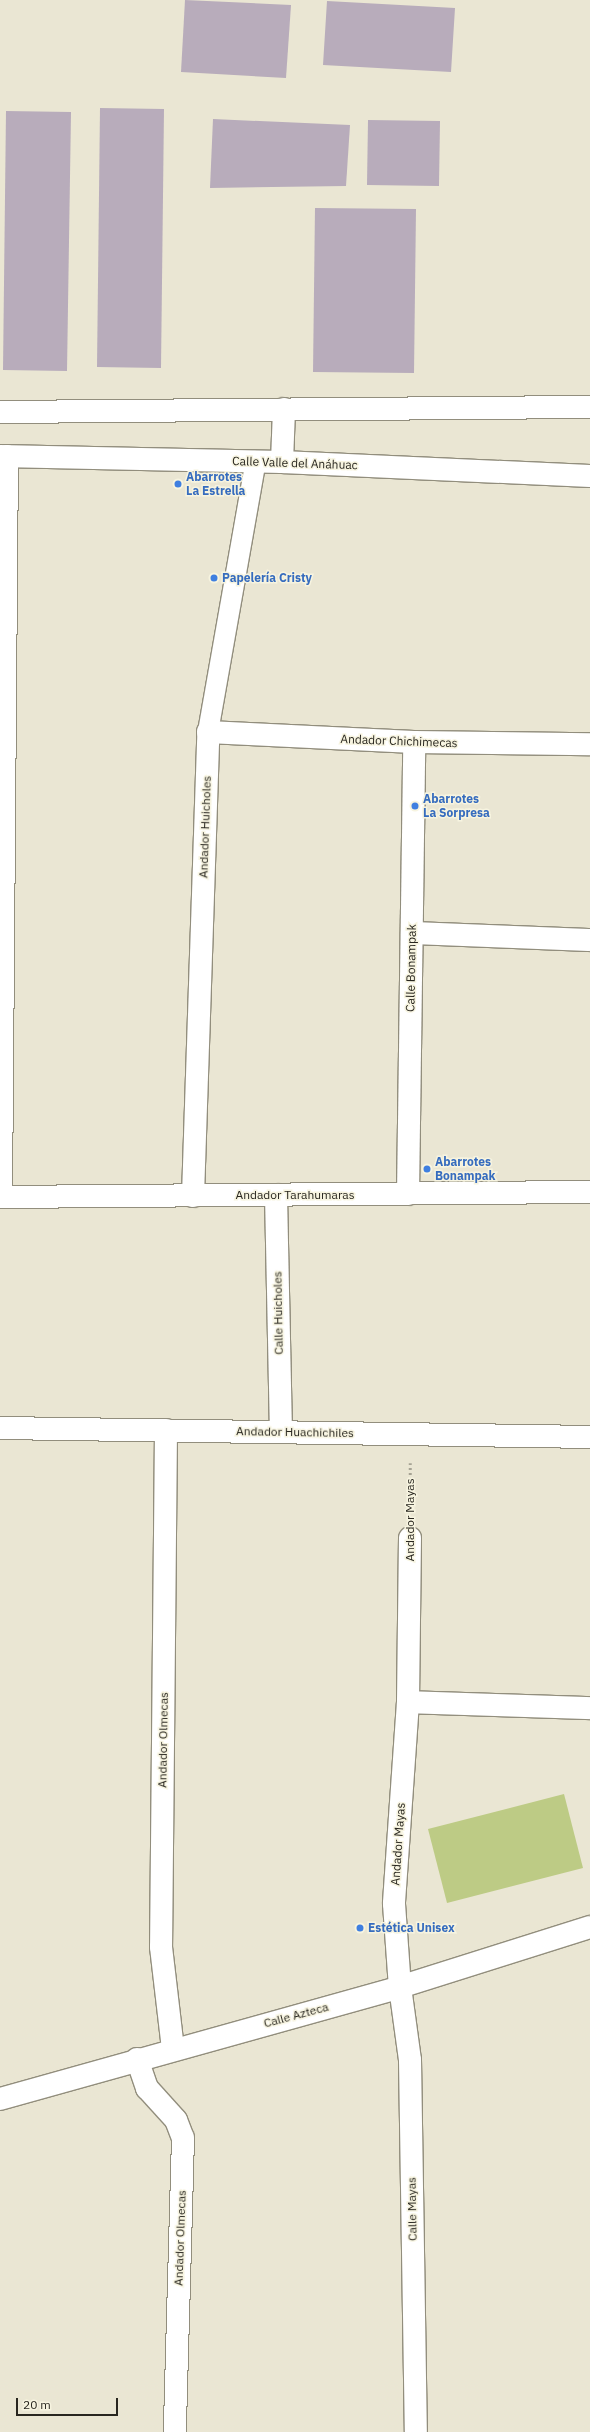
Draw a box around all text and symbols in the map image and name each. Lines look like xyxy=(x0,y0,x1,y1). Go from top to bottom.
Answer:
street label: Calle Valle del Anáhuac xyxy=(232,454,358,472)
place label: Abarrotes La Estrella xyxy=(186,470,245,498)
marker: Abarrotes La Estrella xyxy=(173,479,183,489)
place label: Papelería Cristy xyxy=(222,571,312,585)
marker: Papelería Cristy xyxy=(209,573,219,583)
street label: Andador Chichimecas xyxy=(340,732,458,750)
street label: Andador Huicholes xyxy=(196,776,214,878)
place label: Abarrotes La Sorpresa xyxy=(423,792,490,820)
marker: Abarrotes La Sorpresa xyxy=(410,801,420,811)
street label: Calle Bonampak xyxy=(403,924,419,1012)
place label: Abarrotes Bonampak xyxy=(435,1155,496,1183)
marker: Abarrotes Bonampak xyxy=(422,1164,432,1174)
street label: Andador Tarahumaras xyxy=(235,1188,355,1202)
street label: Calle Huicholes xyxy=(270,1271,286,1355)
street label: Andador Huachichiles xyxy=(236,1424,354,1440)
street label: Andador Mayas xyxy=(403,1479,417,1561)
street label: Andador Olmecas xyxy=(155,1692,171,1788)
street label: Andador Mayas xyxy=(388,1802,408,1886)
place label: Estética Unisex xyxy=(368,1921,455,1935)
marker: Estética Unisex xyxy=(355,1923,365,1933)
street label: Calle Azteca xyxy=(262,1999,330,2031)
street label: Calle Mayas xyxy=(404,2177,420,2241)
street label: Andador Olmecas xyxy=(171,2190,189,2286)
scale bar xyxy=(18,2390,120,2416)
text: 20 m xyxy=(23,2397,51,2412)

